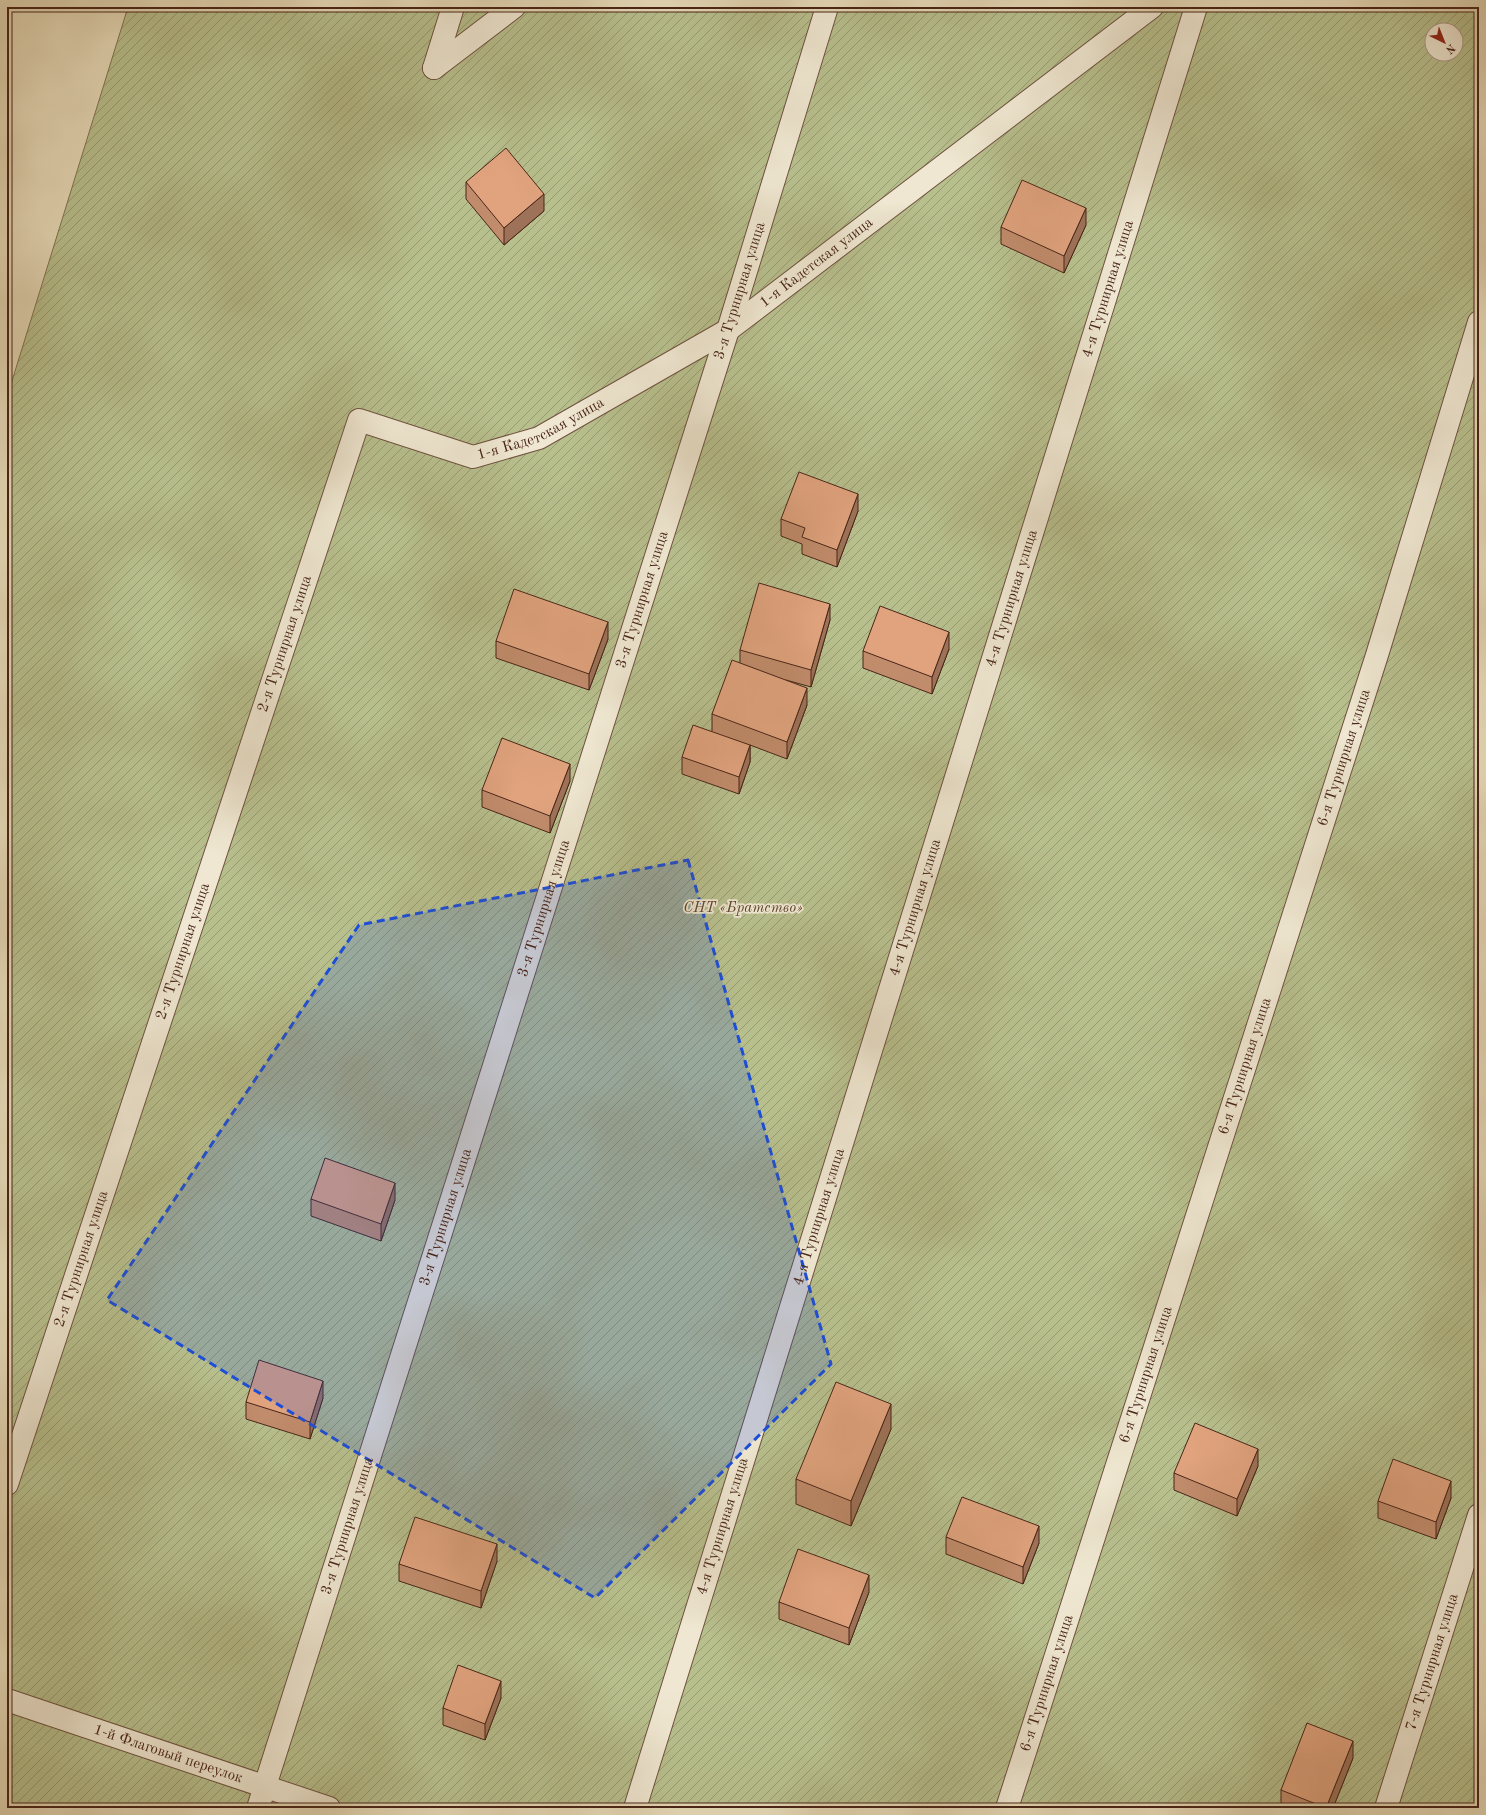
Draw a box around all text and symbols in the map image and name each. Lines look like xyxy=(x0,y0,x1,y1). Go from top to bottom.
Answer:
north arrow xyxy=(1424,22,1464,62)
text: N xyxy=(1443,41,1457,56)
street label: 1-я Кадетская улица xyxy=(757,215,876,310)
street label: 4-я Турнирная улица xyxy=(1080,218,1137,359)
street label: 3-я Турнирная улица xyxy=(712,220,768,361)
street label: 1-я Кадетская улица xyxy=(475,395,607,463)
street label: 4-я Турнирная улица xyxy=(983,527,1040,669)
street label: 3-я Турнирная улица xyxy=(613,529,671,670)
street label: 2-я Турнирная улица xyxy=(255,573,315,714)
street label: 6-я Турнирная улица xyxy=(1315,687,1373,828)
street label: 3-я Турнирная улица xyxy=(515,837,573,979)
street label: 4-я Турнирная улица xyxy=(887,837,944,978)
street label: 2-я Турнирная улица xyxy=(154,881,213,1022)
park label: СНТ «Братство» xyxy=(683,901,803,916)
street label: 6-я Турнирная улица xyxy=(1216,995,1274,1137)
street label: 3-я Турнирная улица xyxy=(417,1146,475,1288)
street label: 4-я Турнирная улица xyxy=(791,1146,848,1287)
street label: 2-я Турнирная улица xyxy=(52,1188,111,1329)
street label: 6-я Турнирная улица xyxy=(1117,1304,1175,1445)
street label: 3-я Турнирная улица xyxy=(319,1455,377,1596)
street label: 4-я Турнирная улица xyxy=(694,1455,751,1597)
street label: 7-я Турнирная улица xyxy=(1404,1591,1461,1733)
street label: 6-я Турнирная улица xyxy=(1018,1612,1076,1754)
street label: 1-й Флаговый переулок xyxy=(92,1722,245,1786)

